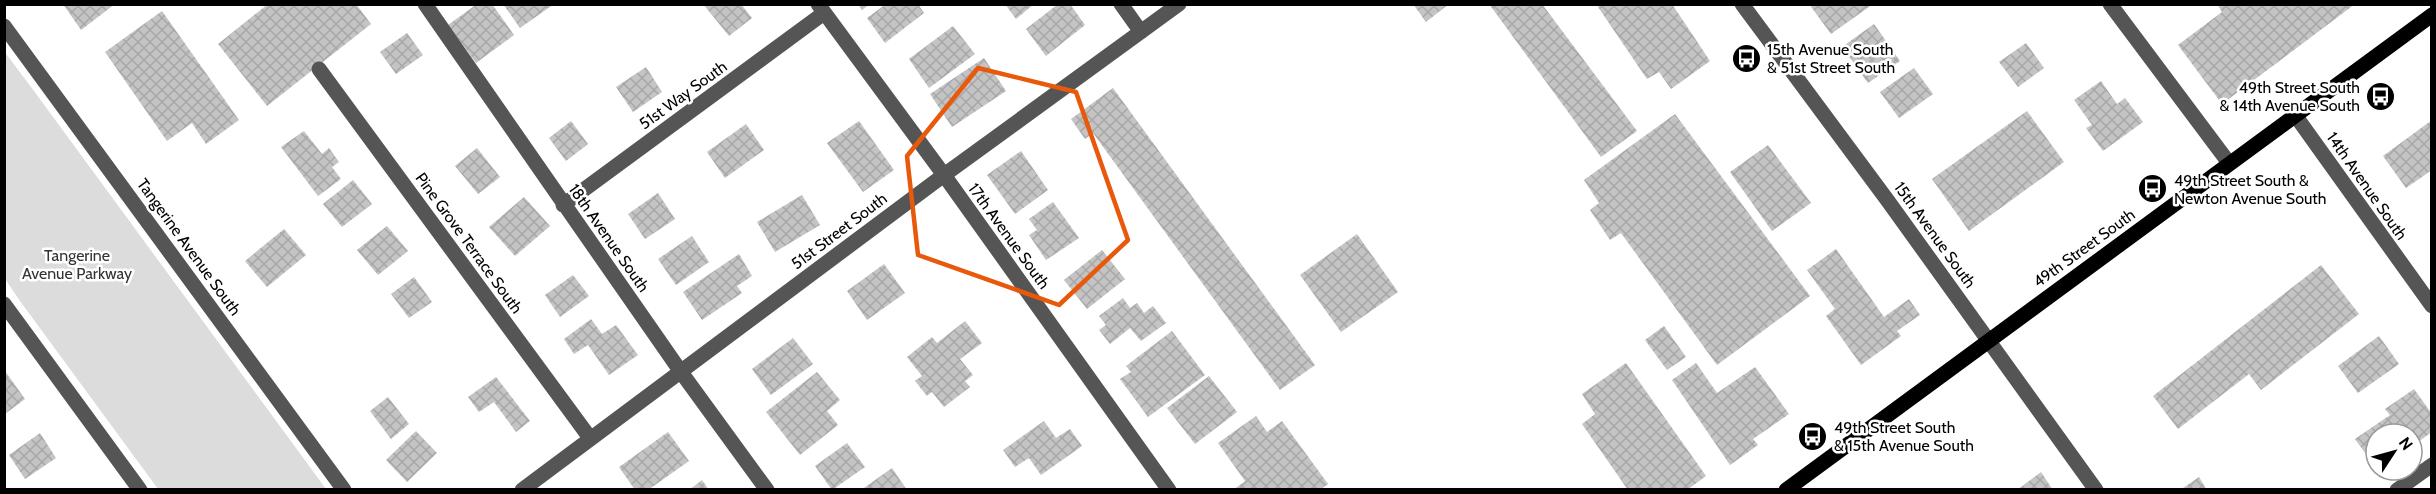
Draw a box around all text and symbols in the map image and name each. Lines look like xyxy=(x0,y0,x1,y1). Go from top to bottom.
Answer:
place label: 15th Avenue South & 51st Street South xyxy=(1767,40,1895,77)
bus stop icon: 15th Avenue South & 51st Street South xyxy=(1730,42,1762,74)
street label: 51st Way South xyxy=(635,57,731,133)
place label: 49th Street South & 14th Avenue South xyxy=(2220,78,2360,115)
bus stop icon: 49th Street South & 14th Avenue South xyxy=(2365,80,2397,112)
street label: 14th Avenue South xyxy=(2323,129,2411,243)
street label: Pine Grove Terrace South xyxy=(411,169,527,317)
place label: 49th Street South & Newton Avenue South xyxy=(2174,171,2326,208)
bus stop icon: 49th Street South & Newton Avenue South xyxy=(2137,173,2169,205)
street label: Tangerine Avenue South xyxy=(133,175,245,319)
street label: 15th Avenue South xyxy=(1890,178,1980,292)
street label: 18th Avenue South xyxy=(565,180,653,296)
street label: 17th Avenue South xyxy=(964,180,1054,292)
street label: 51st Street South xyxy=(787,189,891,273)
street label: 49th Street South xyxy=(2029,205,2139,291)
park label: Tangerine Avenue Parkway xyxy=(22,246,132,283)
place label: 49th Street South & 15th Avenue South xyxy=(1834,418,1974,455)
bus stop icon: 49th Street South & 15th Avenue South xyxy=(1797,420,1829,452)
north arrow xyxy=(2364,422,2424,482)
text: N xyxy=(2395,433,2417,454)

